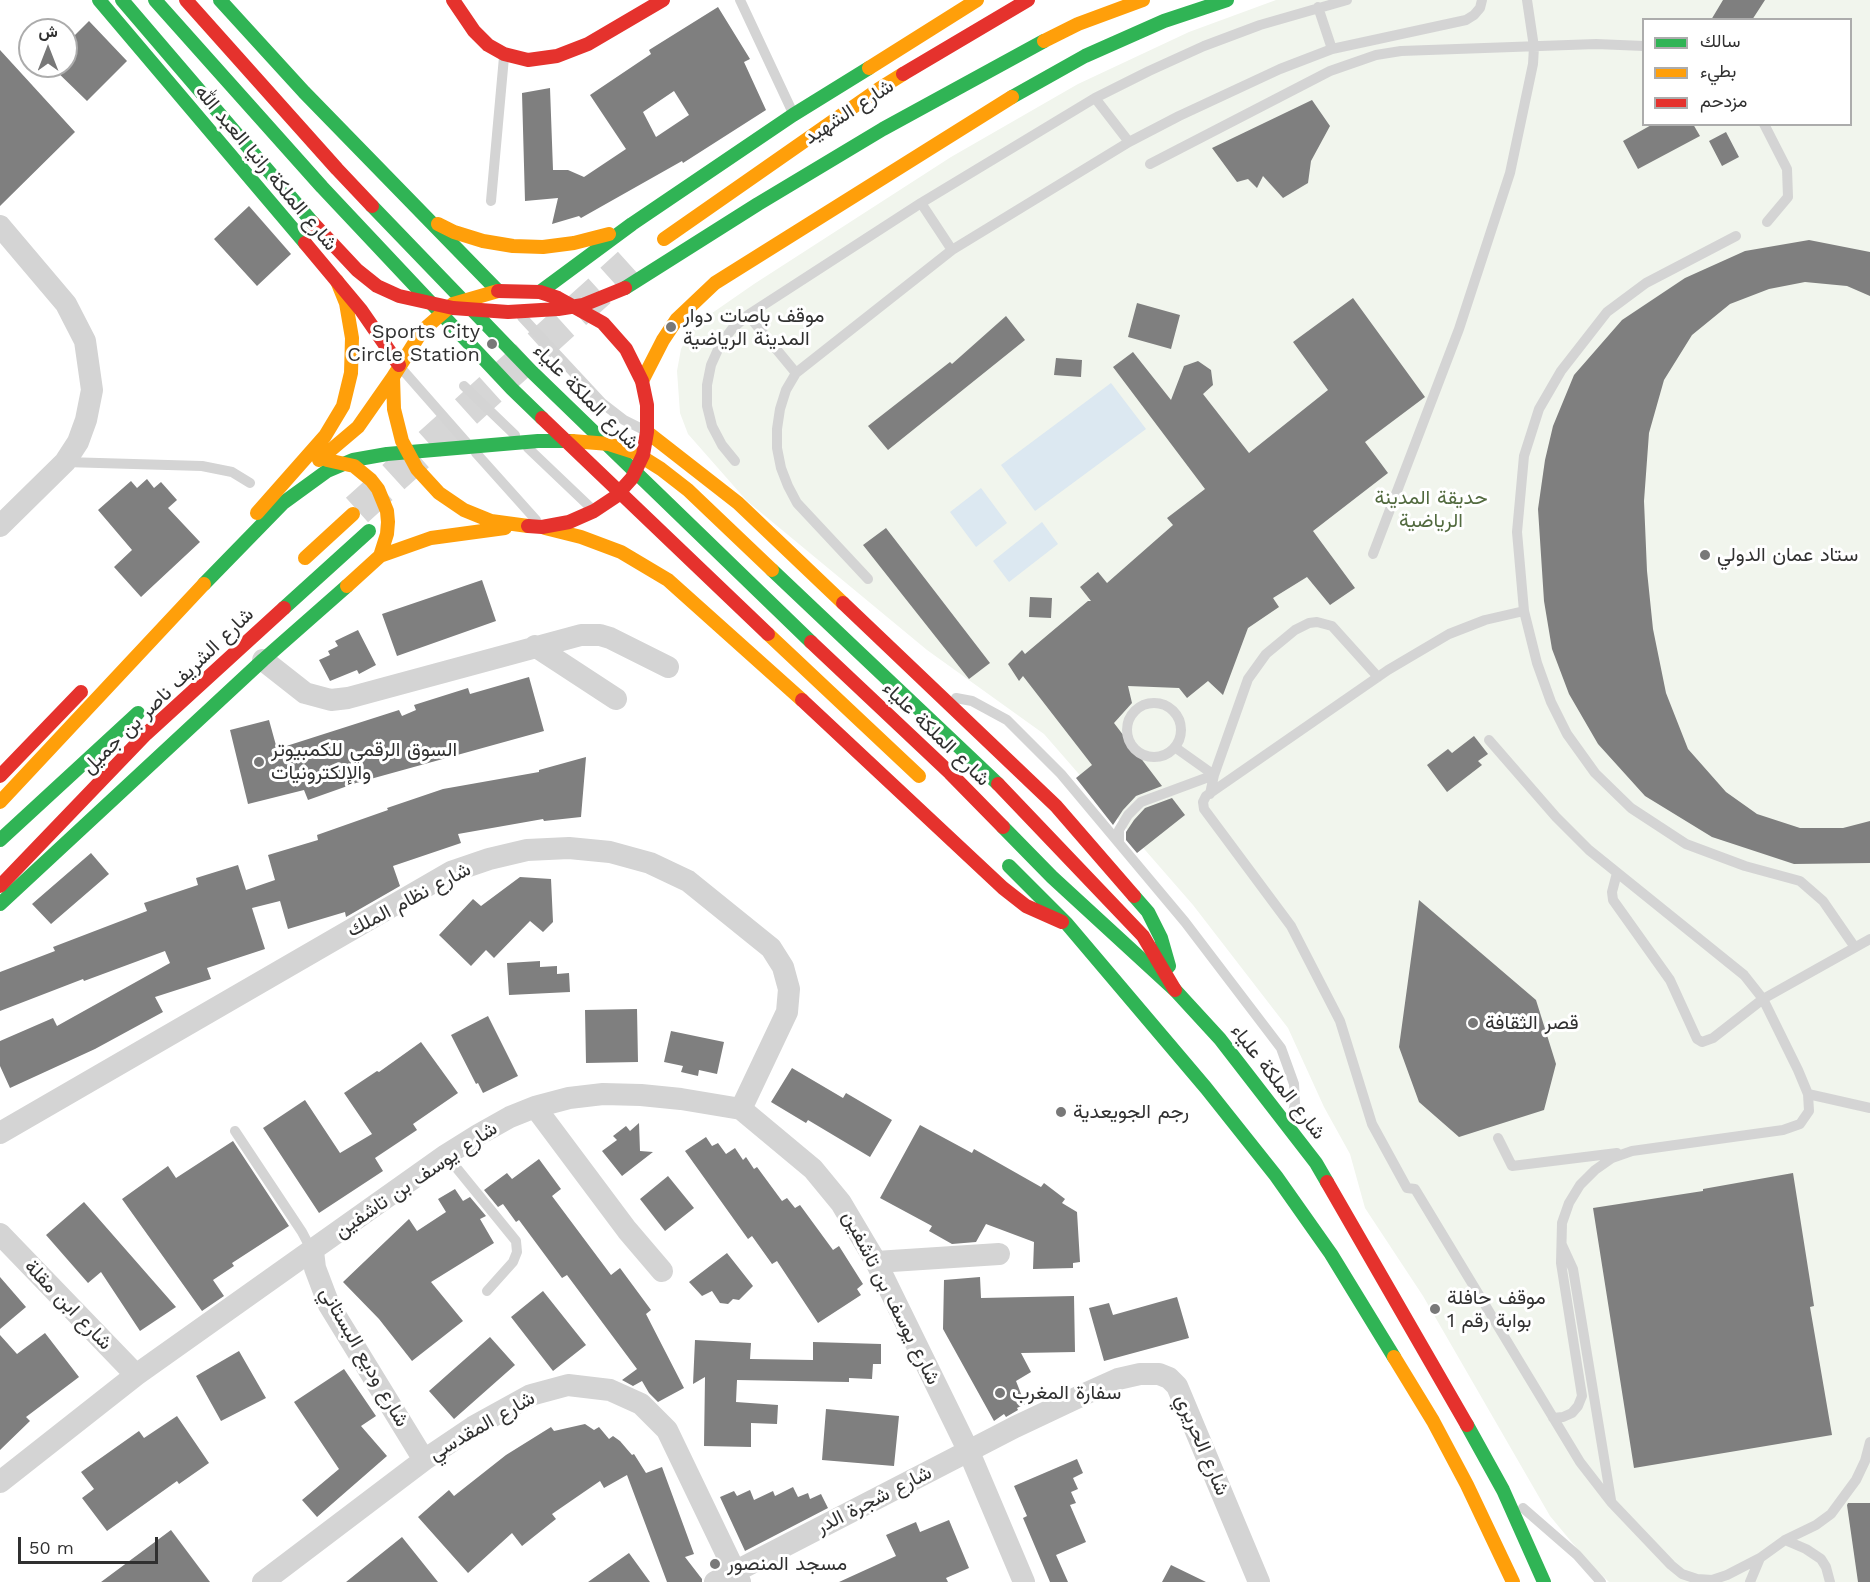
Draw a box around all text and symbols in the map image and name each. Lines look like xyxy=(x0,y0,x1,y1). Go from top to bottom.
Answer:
north arrow xyxy=(18,18,78,78)
legend xyxy=(1642,18,1852,126)
text: ش xyxy=(38,22,58,41)
text: سالك xyxy=(1700,30,1740,51)
text: بطيء xyxy=(1700,60,1736,81)
street label: شارع الشهيد xyxy=(800,74,898,150)
street label: شارع الملكة رانيا العبد الله xyxy=(190,80,342,256)
text: مزدحم xyxy=(1700,90,1747,111)
place label: موقف باصات دوار المدينة الرياضية xyxy=(683,304,824,351)
place label: Sports City Circle Station xyxy=(347,320,480,367)
marker: موقف باصات دوار المدينة الرياضية xyxy=(664,320,678,334)
marker: Sports City Circle Station xyxy=(485,337,499,351)
street label: شارع الملكة علياء xyxy=(528,339,644,455)
park label: حديقة المدينة الرياضية xyxy=(1374,486,1488,533)
place label: ستاد عمان الدولي xyxy=(1717,543,1858,567)
marker: ستاد عمان الدولي xyxy=(1698,548,1712,562)
street label: شارع الشريف ناصر بن جميل xyxy=(77,603,259,779)
street label: شارع الملكة علياء xyxy=(877,677,995,791)
place label: السوق الرقمي للكمبيوتر والإلكترونيات xyxy=(271,738,457,785)
marker: السوق الرقمي للكمبيوتر والإلكترونيات xyxy=(252,755,266,769)
street label: شارع نظام الملك xyxy=(343,857,475,943)
place label: قصر الثقافة xyxy=(1485,1011,1579,1035)
marker: قصر الثقافة xyxy=(1466,1016,1480,1030)
street label: شارع الملكة علياء xyxy=(1225,1019,1331,1145)
place label: رجم الجويعدية xyxy=(1073,1100,1189,1124)
marker: رجم الجويعدية xyxy=(1054,1105,1068,1119)
street label: شارع يوسف بن تاشفين xyxy=(330,1117,502,1243)
street label: شارع يوسف بن تاشفين xyxy=(837,1207,945,1389)
street label: شارع ابن مقلة xyxy=(19,1255,117,1355)
street label: شارع وديع البستاني xyxy=(314,1283,414,1431)
place label: موقف حافلة بوابة رقم 1 xyxy=(1447,1286,1546,1333)
marker: موقف حافلة بوابة رقم 1 xyxy=(1428,1302,1442,1316)
place label: سفارة المغرب xyxy=(1012,1381,1121,1405)
street label: شارع المقدسي xyxy=(425,1386,539,1466)
marker: سفارة المغرب xyxy=(993,1386,1007,1400)
street label: شارع الحريري xyxy=(1170,1391,1234,1499)
street label: شارع شجرة الدر xyxy=(812,1461,936,1539)
scale bar xyxy=(21,1525,160,1563)
text: 50 m xyxy=(29,1537,74,1558)
place label: مسجد المنصور xyxy=(727,1552,847,1576)
marker: مسجد المنصور xyxy=(708,1557,722,1571)

